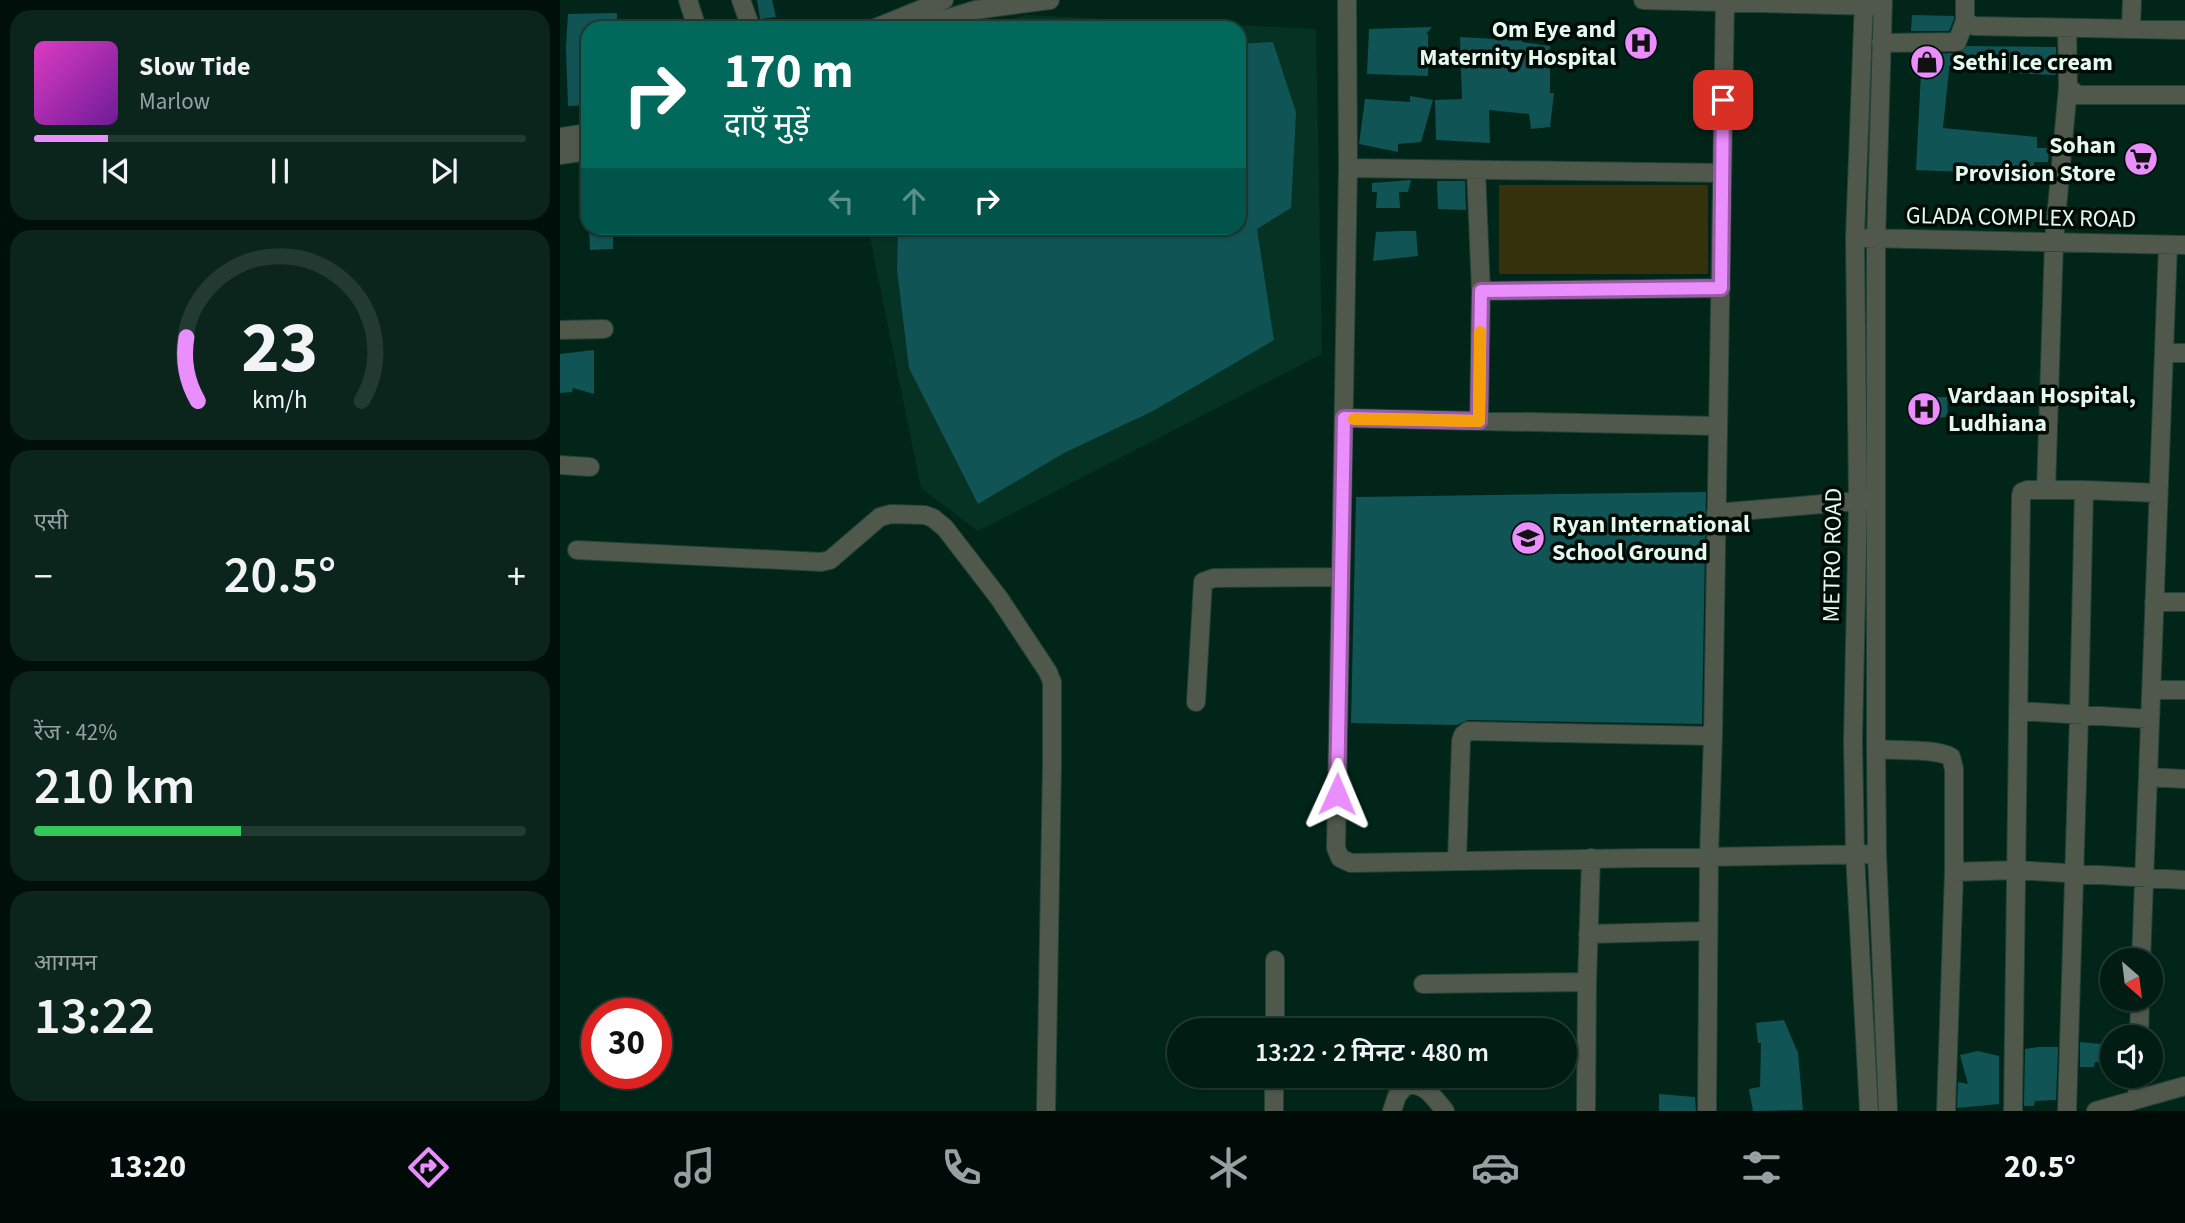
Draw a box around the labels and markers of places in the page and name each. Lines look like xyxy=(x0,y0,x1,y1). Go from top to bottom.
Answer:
place label: Om Eye and Maternity Hospital xyxy=(1419,12,1616,75)
hospital icon: Om Eye and Maternity Hospital xyxy=(1622,24,1660,62)
shop icon: Sethi Ice cream xyxy=(1908,43,1946,81)
place label: Sethi Ice cream xyxy=(1952,45,2113,80)
pin xyxy=(1693,70,1753,130)
place label: Sohan Provision Store xyxy=(1954,128,2116,191)
supermarket icon: Sohan Provision Store xyxy=(2122,140,2160,178)
place label: Vardaan Hospital, Ludhiana xyxy=(1947,378,2136,441)
hospital icon: Vardaan Hospital, Ludhiana xyxy=(1905,390,1943,428)
place label: Ryan International School Ground xyxy=(1552,507,1750,570)
school or university icon: Ryan International School Ground xyxy=(1509,519,1547,557)

